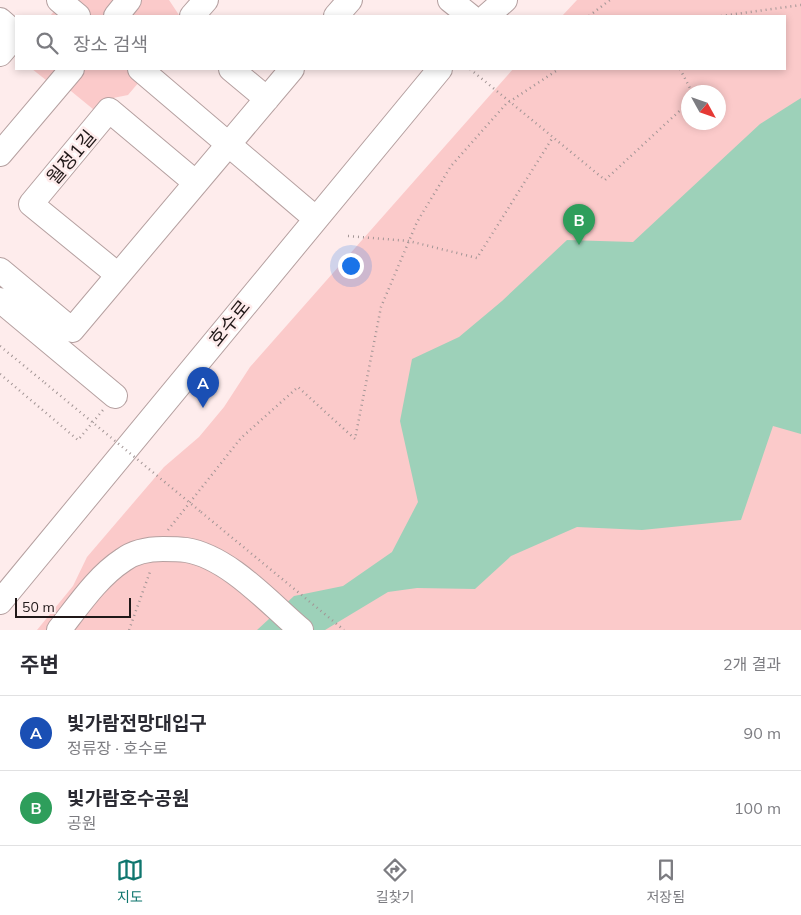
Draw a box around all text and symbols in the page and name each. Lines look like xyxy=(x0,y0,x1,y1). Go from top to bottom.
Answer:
search box xyxy=(15,15,786,70)
icon: search xyxy=(33,29,61,57)
text: 장소 검색 xyxy=(73,32,148,56)
north arrow xyxy=(681,85,726,130)
street label: 월정1길 xyxy=(41,125,101,189)
pin: B xyxy=(563,204,595,245)
your location xyxy=(338,253,364,279)
street label: 호수로 xyxy=(203,295,255,351)
pin: A xyxy=(187,367,219,408)
scale bar xyxy=(15,595,131,618)
text: 50 m xyxy=(22,598,55,616)
text: 주변 xyxy=(20,651,59,677)
text: 2개 결과 xyxy=(723,654,781,674)
text: 빛가람전망대입구 xyxy=(67,711,207,735)
text: A xyxy=(30,723,42,743)
text: 90 m xyxy=(744,723,781,743)
text: 정류장 · 호수로 xyxy=(67,738,167,758)
text: 빛가람호수공원 xyxy=(67,786,189,810)
text: B xyxy=(30,798,42,818)
text: 100 m xyxy=(734,798,781,818)
text: 공원 xyxy=(67,813,96,833)
tab: 지도 xyxy=(116,856,144,906)
tab: 길찾기 xyxy=(376,856,415,906)
tab: 저장됨 xyxy=(646,856,685,906)

